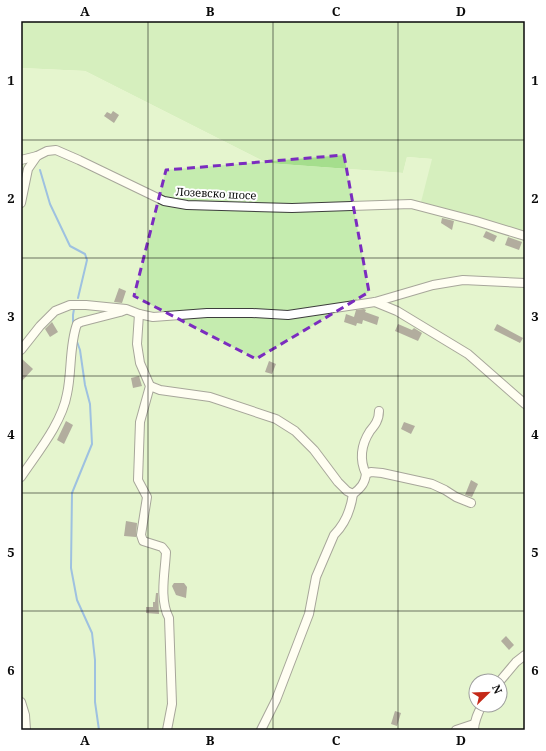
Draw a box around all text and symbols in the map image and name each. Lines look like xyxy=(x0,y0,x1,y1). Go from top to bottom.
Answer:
text: A xyxy=(80,2,90,20)
text: B xyxy=(206,2,215,20)
text: C xyxy=(332,2,341,20)
text: D xyxy=(456,2,466,20)
text: 1 xyxy=(7,71,15,89)
text: 1 xyxy=(531,71,539,89)
street label: Лозевско шосе xyxy=(175,183,257,203)
text: 2 xyxy=(7,189,15,207)
text: 2 xyxy=(531,189,539,207)
text: 3 xyxy=(7,307,15,325)
text: 3 xyxy=(531,307,539,325)
text: 4 xyxy=(7,425,15,443)
text: 4 xyxy=(531,425,539,443)
text: 5 xyxy=(7,543,15,561)
text: 5 xyxy=(531,543,539,561)
text: 6 xyxy=(7,661,15,679)
text: 6 xyxy=(531,661,539,679)
north arrow xyxy=(468,673,508,713)
text: N xyxy=(489,682,506,696)
text: A xyxy=(80,731,90,749)
text: B xyxy=(206,731,215,749)
text: C xyxy=(332,731,341,749)
text: D xyxy=(456,731,466,749)

